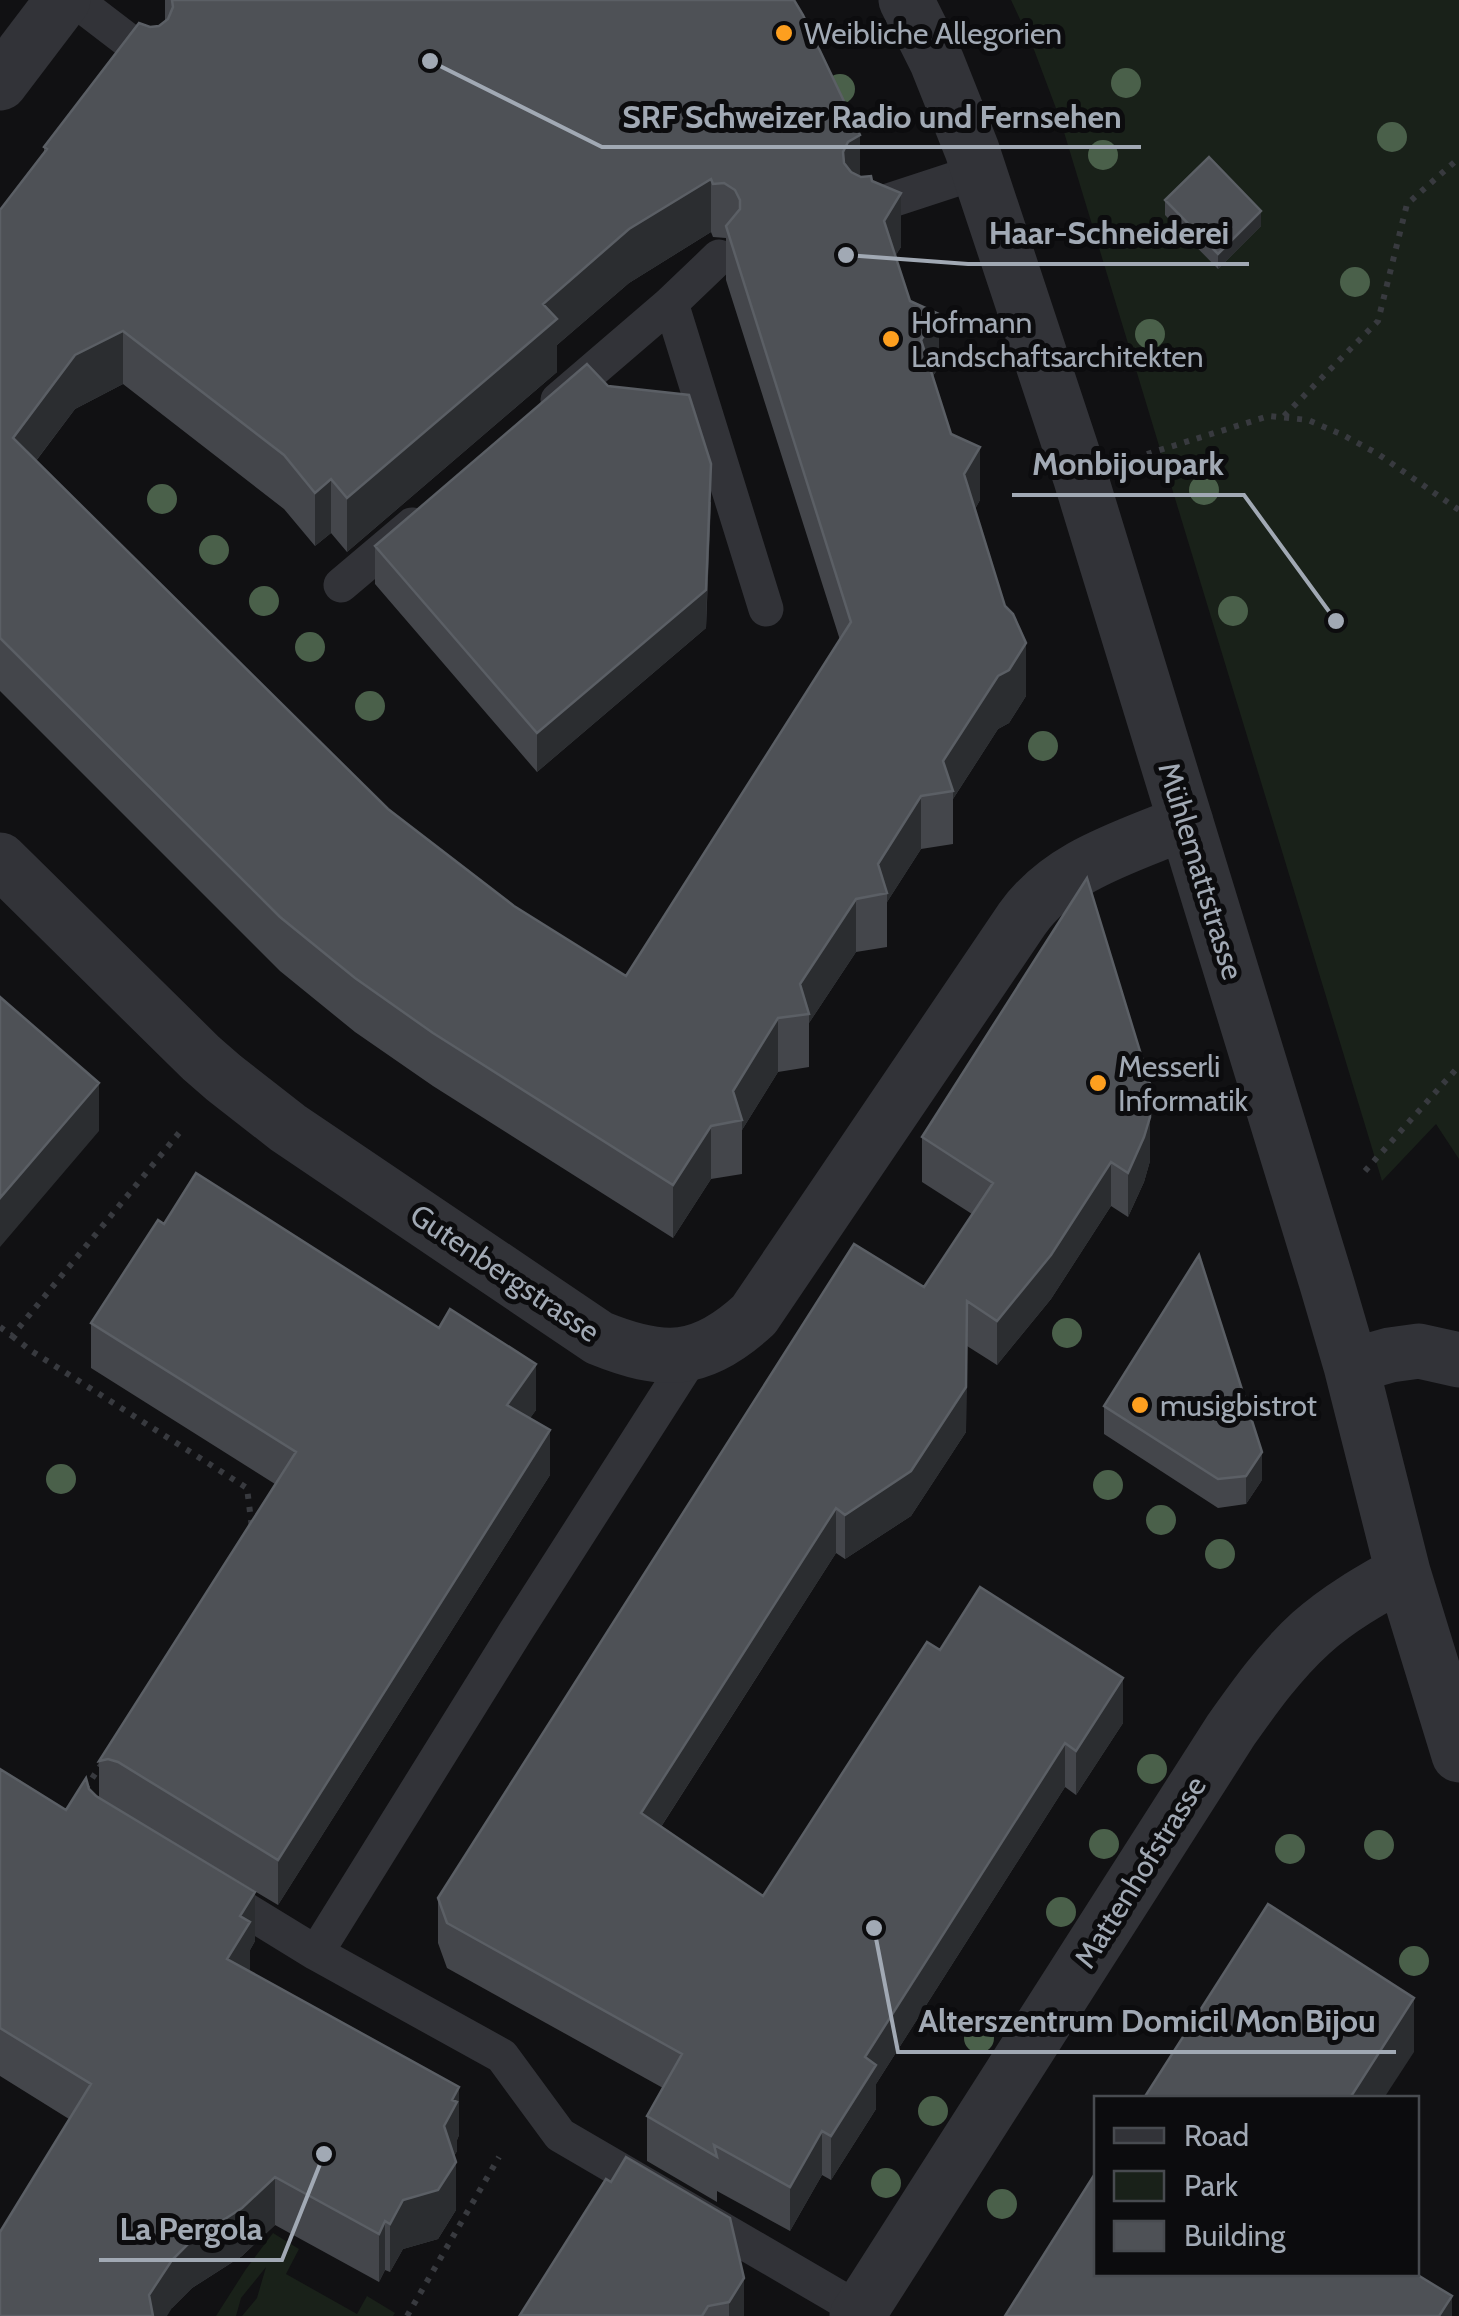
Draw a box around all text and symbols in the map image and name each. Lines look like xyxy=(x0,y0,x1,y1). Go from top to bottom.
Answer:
place label: Weibliche Allegorien xyxy=(804,15,1062,52)
marker: Weibliche Allegorien xyxy=(773,22,795,44)
callout: SRF Schweizer Radio und Fernsehen xyxy=(602,85,1141,147)
text: SRF Schweizer Radio und Fernsehen xyxy=(622,97,1122,136)
callout: Haar-Schneiderei xyxy=(968,202,1249,264)
text: Haar-Schneiderei xyxy=(989,213,1229,252)
place label: Hofmann Landschaftsarchitekten xyxy=(911,304,1204,375)
marker: Hofmann Landschaftsarchitekten xyxy=(880,328,902,350)
callout: Monbijoupark xyxy=(1012,433,1244,495)
text: Monbijoupark xyxy=(1032,444,1224,483)
street label: Mühlemattstrasse xyxy=(1150,758,1252,984)
place label: Messerli Informatik xyxy=(1118,1048,1248,1119)
marker: Messerli Informatik xyxy=(1087,1072,1109,1094)
street label: Gutenbergstrasse xyxy=(403,1196,607,1350)
place label: musigbistrot xyxy=(1160,1387,1317,1424)
marker: musigbistrot xyxy=(1129,1394,1151,1416)
street label: Mattenhofstrasse xyxy=(1066,1769,1214,1975)
callout: Alterszentrum Domicil Mon Bijou xyxy=(898,1990,1396,2052)
text: Alterszentrum Domicil Mon Bijou xyxy=(918,2001,1376,2040)
legend xyxy=(1094,2096,1419,2276)
text: Road xyxy=(1184,2117,1249,2154)
text: Park xyxy=(1184,2167,1239,2204)
callout: La Pergola xyxy=(99,2198,282,2260)
text: La Pergola xyxy=(119,2209,263,2248)
text: Building xyxy=(1184,2217,1287,2254)

